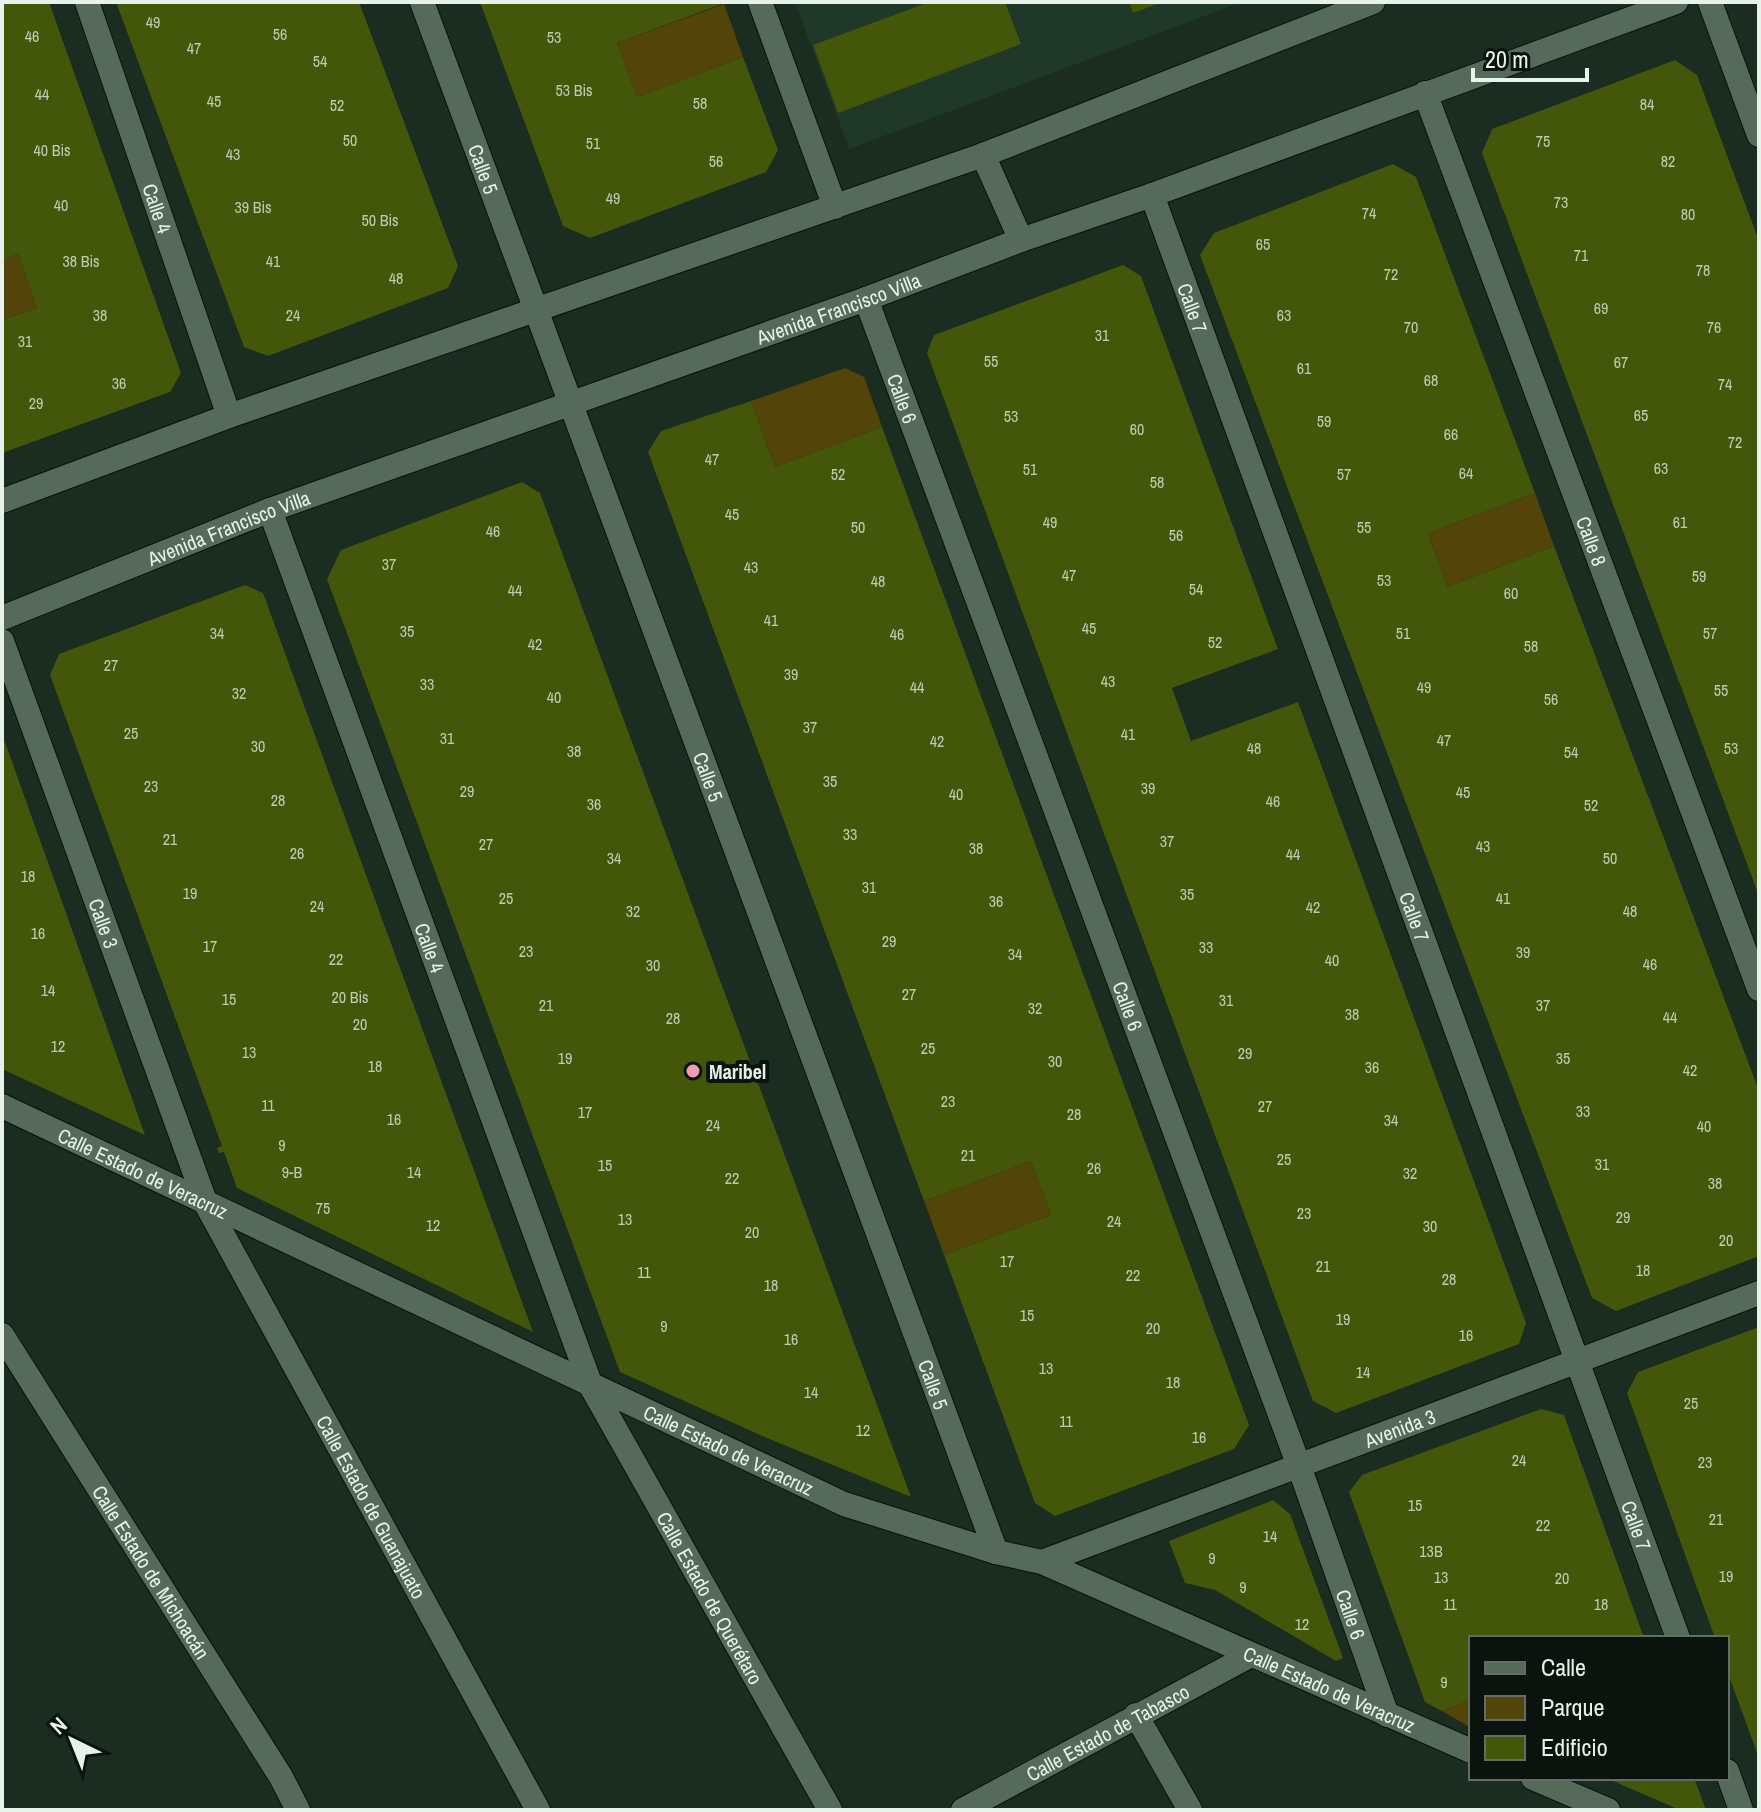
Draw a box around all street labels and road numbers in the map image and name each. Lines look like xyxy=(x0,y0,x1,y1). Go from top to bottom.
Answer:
street label: Calle 5 xyxy=(462,140,505,198)
street label: Calle 4 xyxy=(137,180,179,237)
street label: Avenida Francisco Villa xyxy=(752,266,924,351)
street label: Calle 7 xyxy=(1172,279,1215,336)
street label: Calle 6 xyxy=(881,370,924,427)
street label: Avenida Francisco Villa xyxy=(142,483,314,572)
street label: Calle 8 xyxy=(1570,512,1614,570)
street label: Calle 5 xyxy=(687,748,730,805)
street label: Calle 7 xyxy=(1394,888,1436,945)
street label: Calle 3 xyxy=(83,894,126,952)
street label: Calle 4 xyxy=(409,919,452,976)
street label: Calle 6 xyxy=(1107,977,1150,1035)
street label: Calle Estado de Veracruz xyxy=(54,1121,233,1224)
street label: Calle 5 xyxy=(912,1356,955,1413)
street label: Calle Estado de Veracruz xyxy=(639,1398,818,1501)
street label: Avenida 3 xyxy=(1360,1402,1439,1454)
street label: Calle Estado de Guanajuato xyxy=(311,1410,433,1603)
street label: Calle Estado de Michoacán xyxy=(86,1480,216,1664)
street label: Calle 7 xyxy=(1616,1497,1658,1554)
street label: Calle Estado de Querétaro xyxy=(651,1506,770,1689)
street label: Calle 6 xyxy=(1330,1586,1373,1643)
street label: Calle Estado de Veracruz xyxy=(1239,1639,1420,1738)
street label: Calle Estado de Tabasco xyxy=(1021,1677,1194,1787)

